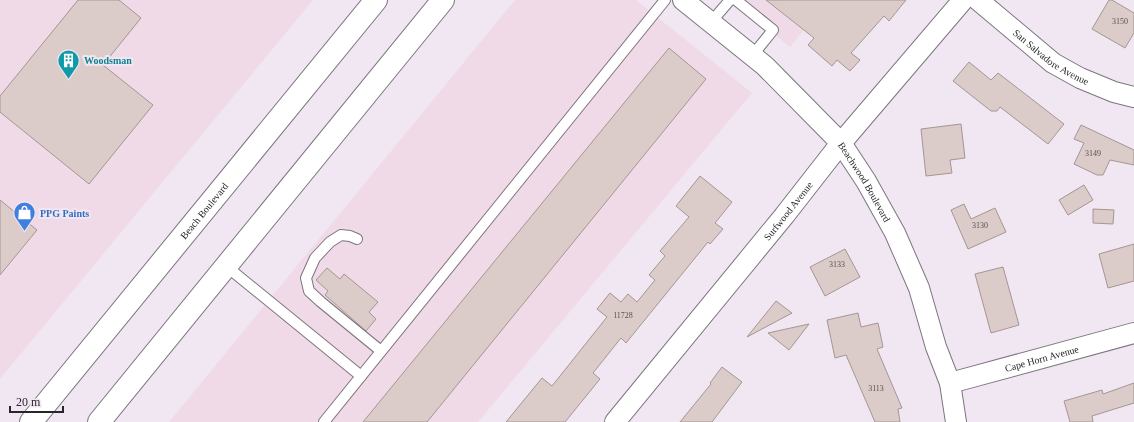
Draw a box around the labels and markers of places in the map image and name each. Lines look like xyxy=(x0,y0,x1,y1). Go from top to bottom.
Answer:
building icon: Woodsman xyxy=(55,47,81,80)
place label: Woodsman xyxy=(84,55,132,66)
shop icon: PPG Paints xyxy=(11,200,37,233)
place label: PPG Paints xyxy=(40,208,89,219)

